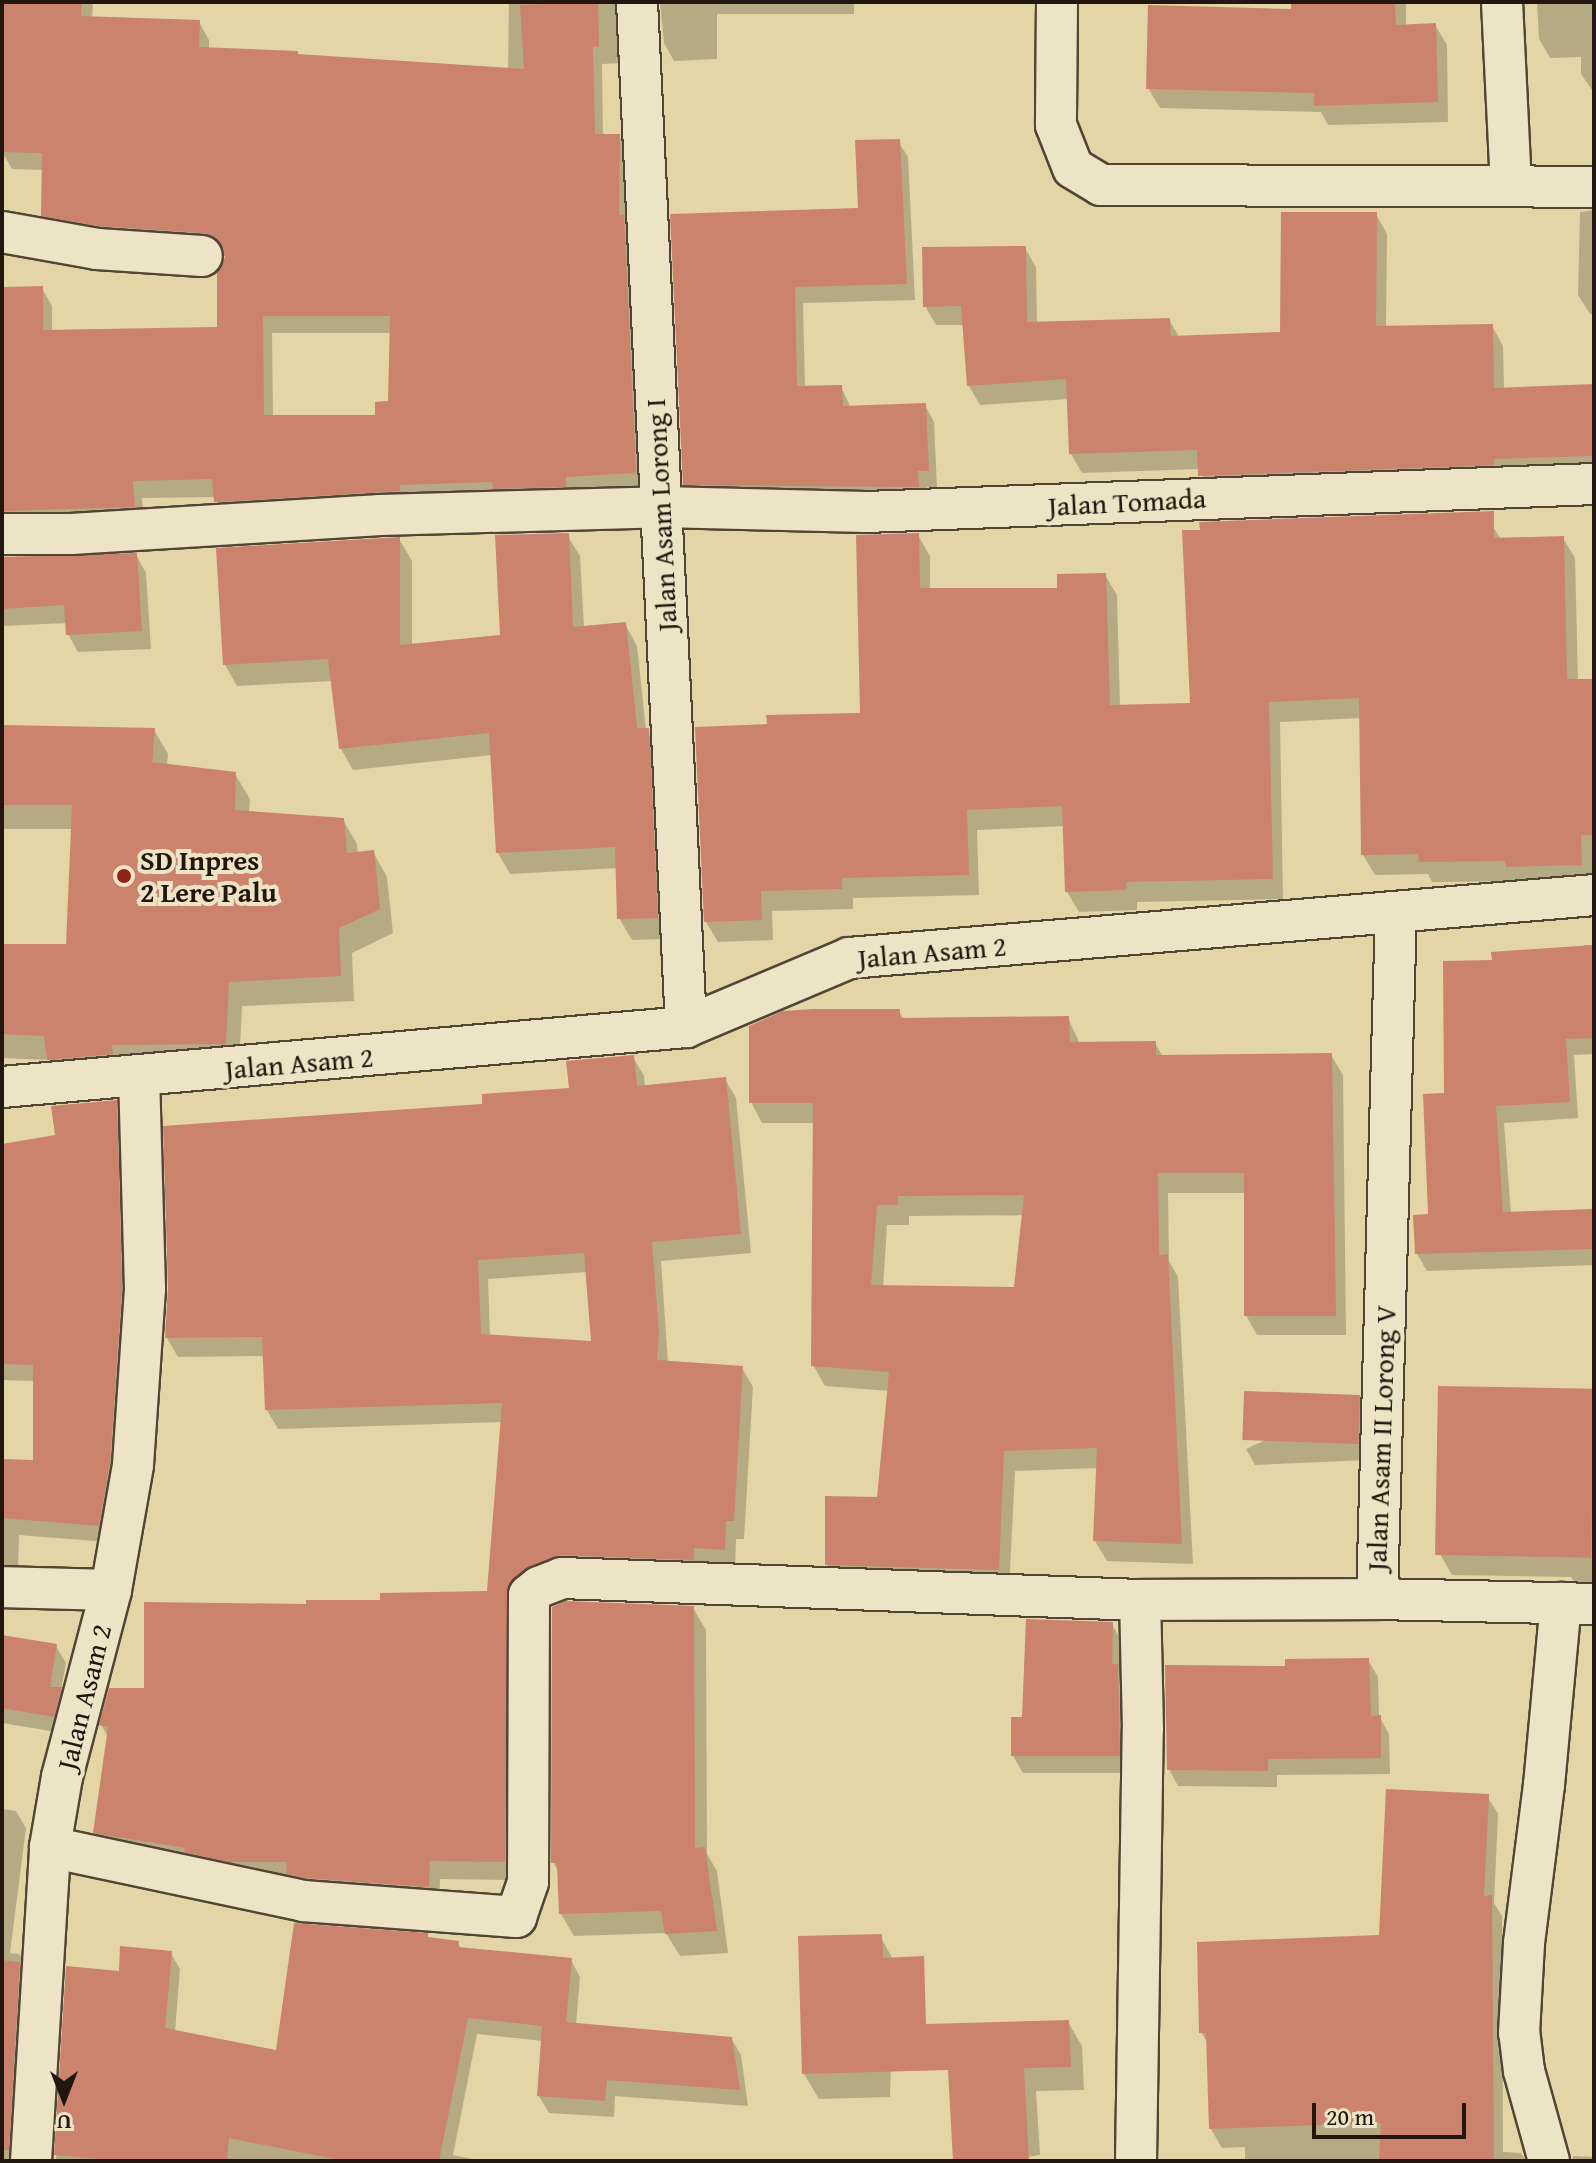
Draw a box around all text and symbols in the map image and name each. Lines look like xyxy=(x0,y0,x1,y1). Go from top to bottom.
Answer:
street label: Jalan Asam Lorong I xyxy=(638,398,684,632)
street label: Jalan Tomada xyxy=(1047,481,1207,523)
place label: SD Inpres 2 Lere Palu xyxy=(140,843,277,909)
marker: SD Inpres 2 Lere Palu xyxy=(115,867,133,885)
street label: Jalan Asam 2 xyxy=(856,929,1008,975)
street label: Jalan Asam 2 xyxy=(223,1040,375,1086)
street label: Jalan Asam II Lorong V xyxy=(1360,1304,1402,1572)
street label: Jalan Asam 2 xyxy=(50,1621,118,1773)
north arrow xyxy=(24,2059,104,2139)
scale bar xyxy=(1316,2087,1470,2137)
text: 20 m xyxy=(1326,2099,1374,2134)
text: U xyxy=(57,2107,71,2139)

